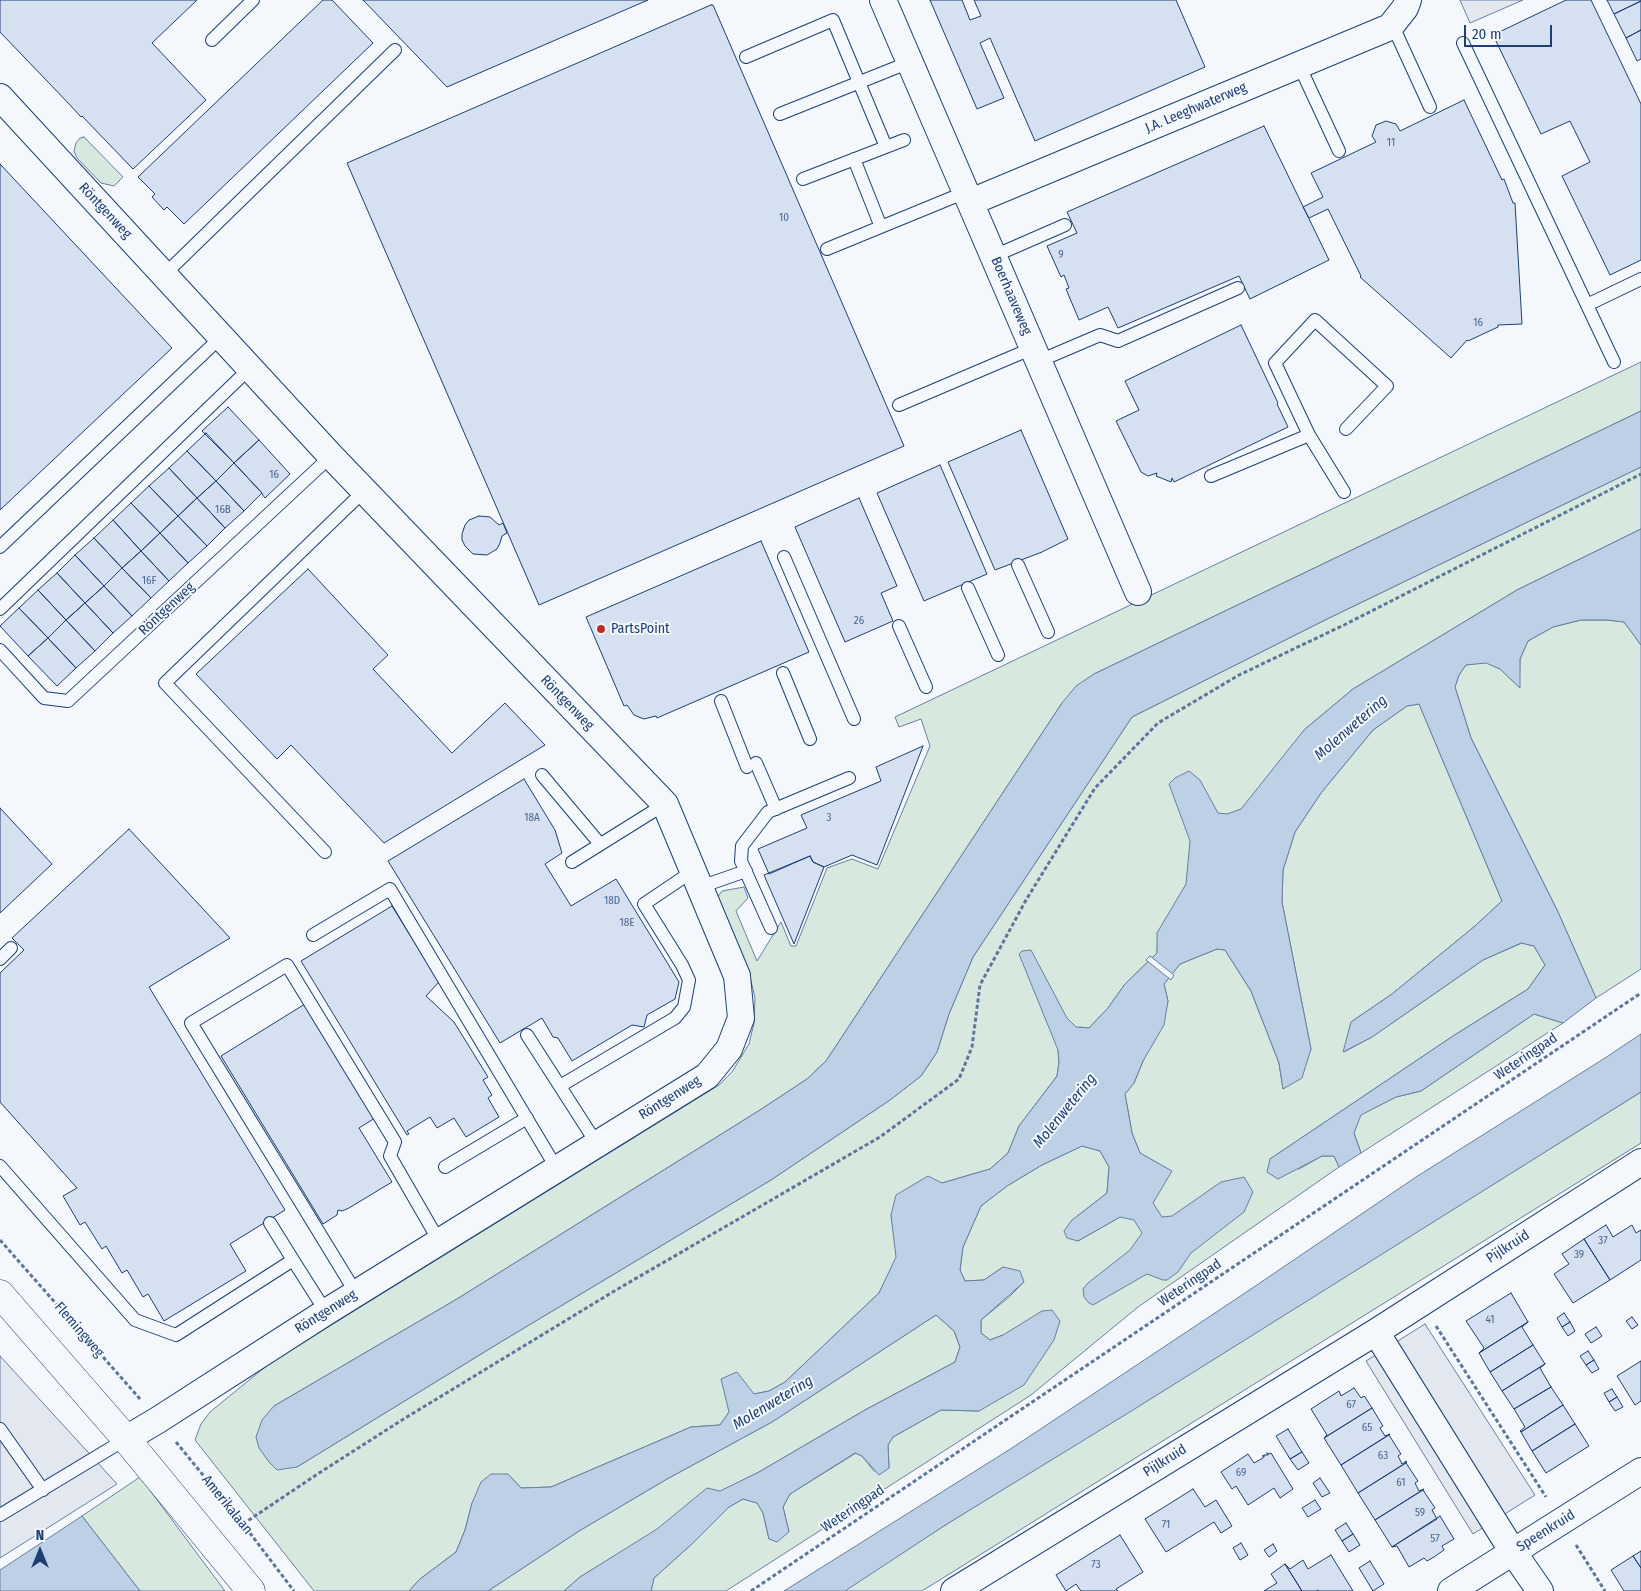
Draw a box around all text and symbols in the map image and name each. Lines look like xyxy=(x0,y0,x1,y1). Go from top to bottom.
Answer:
scale bar xyxy=(1466,15,1554,47)
text: 20 m xyxy=(1472,25,1502,43)
street label: J.A. Leeghwaterweg xyxy=(1143,79,1249,137)
house number: 11 xyxy=(1387,136,1395,150)
street label: Röntgenweg xyxy=(75,180,135,242)
house number: 10 xyxy=(779,211,789,225)
house number: 9 xyxy=(1058,248,1064,262)
street label: Boerhaaveweg xyxy=(987,254,1035,338)
house number: 16 xyxy=(1473,316,1483,330)
house number: 16 xyxy=(269,468,279,482)
house number: 16B xyxy=(215,503,231,517)
house number: 16F xyxy=(142,574,156,588)
street label: Röntgenweg xyxy=(136,579,198,639)
house number: 26 xyxy=(854,614,864,628)
place label: PartsPoint xyxy=(611,621,670,637)
marker: PartsPoint xyxy=(595,623,607,635)
street label: Röntgenweg xyxy=(537,672,597,734)
water label: Molenwetering xyxy=(1311,692,1391,764)
house number: 18A xyxy=(524,811,540,825)
house number: 3 xyxy=(827,811,831,825)
house number: 18D xyxy=(604,894,620,908)
house number: 18E xyxy=(620,916,634,930)
street label: Weteringpad xyxy=(1491,1030,1561,1084)
water label: Molenwetering xyxy=(1030,1070,1100,1152)
street label: Röntgenweg xyxy=(636,1072,704,1124)
street label: Pijlkruid xyxy=(1483,1227,1533,1267)
house number: 37 xyxy=(1598,1234,1608,1248)
house number: 39 xyxy=(1574,1248,1584,1262)
street label: Weteringpad xyxy=(1155,1256,1225,1310)
street label: Röntgenweg xyxy=(292,1286,360,1338)
street label: Flemingweg xyxy=(51,1299,107,1361)
house number: 41 xyxy=(1485,1313,1495,1327)
water label: Molenwetering xyxy=(730,1372,816,1434)
house number: 67 xyxy=(1346,1398,1356,1412)
house number: 65 xyxy=(1362,1421,1372,1435)
street label: Pijlkruid xyxy=(1140,1441,1190,1481)
house number: 63 xyxy=(1378,1449,1388,1463)
house number: 69 xyxy=(1236,1466,1246,1480)
street label: Amerikalaan xyxy=(198,1472,256,1538)
house number: 61 xyxy=(1396,1476,1406,1490)
street label: Weteringpad xyxy=(818,1482,888,1536)
house number: 59 xyxy=(1415,1506,1425,1520)
street label: Speenkruid xyxy=(1514,1507,1578,1555)
house number: 71 xyxy=(1162,1518,1170,1532)
north arrow xyxy=(15,1526,65,1576)
text: N xyxy=(36,1527,44,1544)
house number: 57 xyxy=(1430,1532,1440,1546)
house number: 73 xyxy=(1091,1558,1101,1572)

